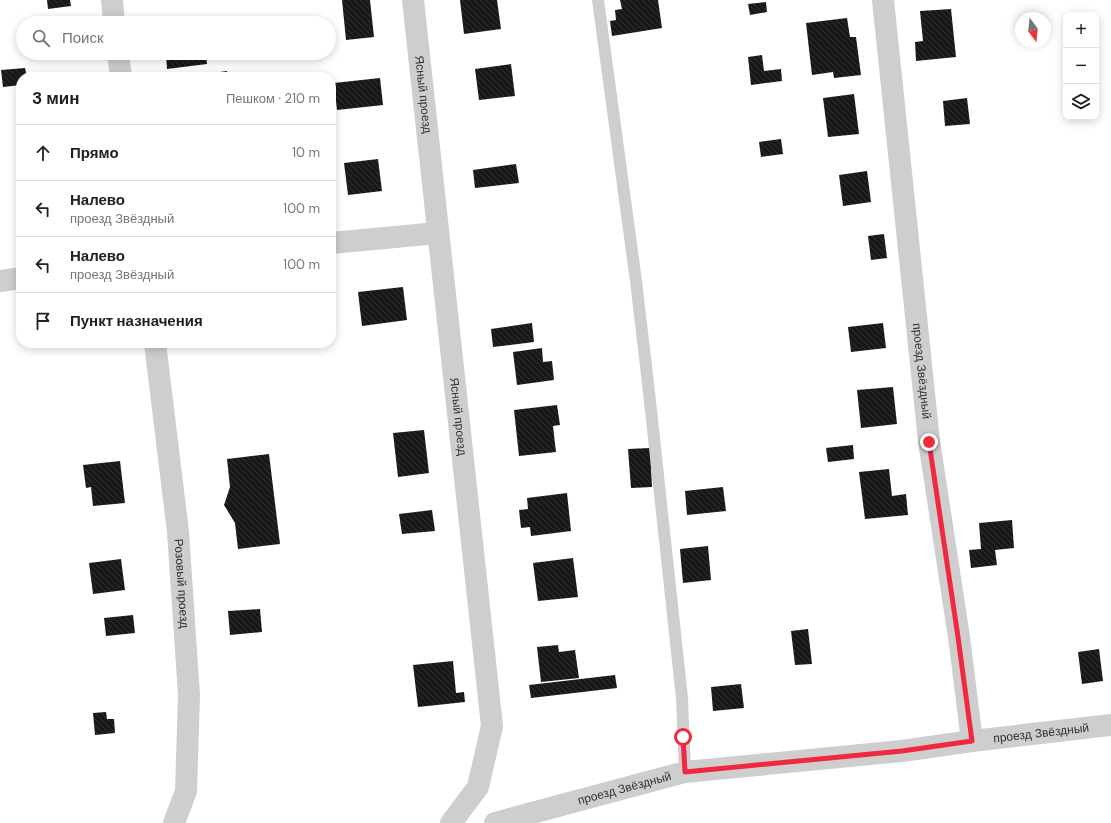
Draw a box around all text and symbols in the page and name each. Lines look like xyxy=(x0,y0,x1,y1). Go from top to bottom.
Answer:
north arrow xyxy=(1015,12,1051,48)
map controls xyxy=(1063,12,1099,120)
button: + xyxy=(1063,12,1099,48)
search box xyxy=(16,16,336,60)
icon: search xyxy=(30,27,52,49)
text: Поиск xyxy=(62,28,104,48)
button: − xyxy=(1063,48,1099,84)
street label: Ясный проезд xyxy=(411,55,435,134)
button: layers xyxy=(1063,84,1099,120)
text: 3 мин xyxy=(32,87,80,109)
text: Пешком · 210 m xyxy=(226,90,320,107)
icon: ahead xyxy=(32,142,54,164)
text: Прямо xyxy=(70,143,119,163)
text: 10 m xyxy=(292,144,320,161)
text: Налево xyxy=(70,190,125,210)
icon: left xyxy=(32,198,54,220)
text: 100 m xyxy=(283,200,320,217)
text: проезд Звёздный xyxy=(70,210,174,227)
text: Налево xyxy=(70,246,125,266)
icon: left xyxy=(32,254,54,276)
text: 100 m xyxy=(283,256,320,273)
text: проезд Звёздный xyxy=(70,266,174,283)
icon: arrive xyxy=(32,310,54,332)
text: Пункт назначения xyxy=(70,311,203,331)
street label: проезд Звёздный xyxy=(909,322,935,420)
street label: Ясный проезд xyxy=(446,377,471,456)
route end xyxy=(920,433,938,451)
street label: Розовый проезд xyxy=(170,538,192,629)
street label: проезд Звёздный xyxy=(992,720,1090,747)
route start xyxy=(674,728,692,746)
street label: проезд Звёздный xyxy=(576,768,673,808)

